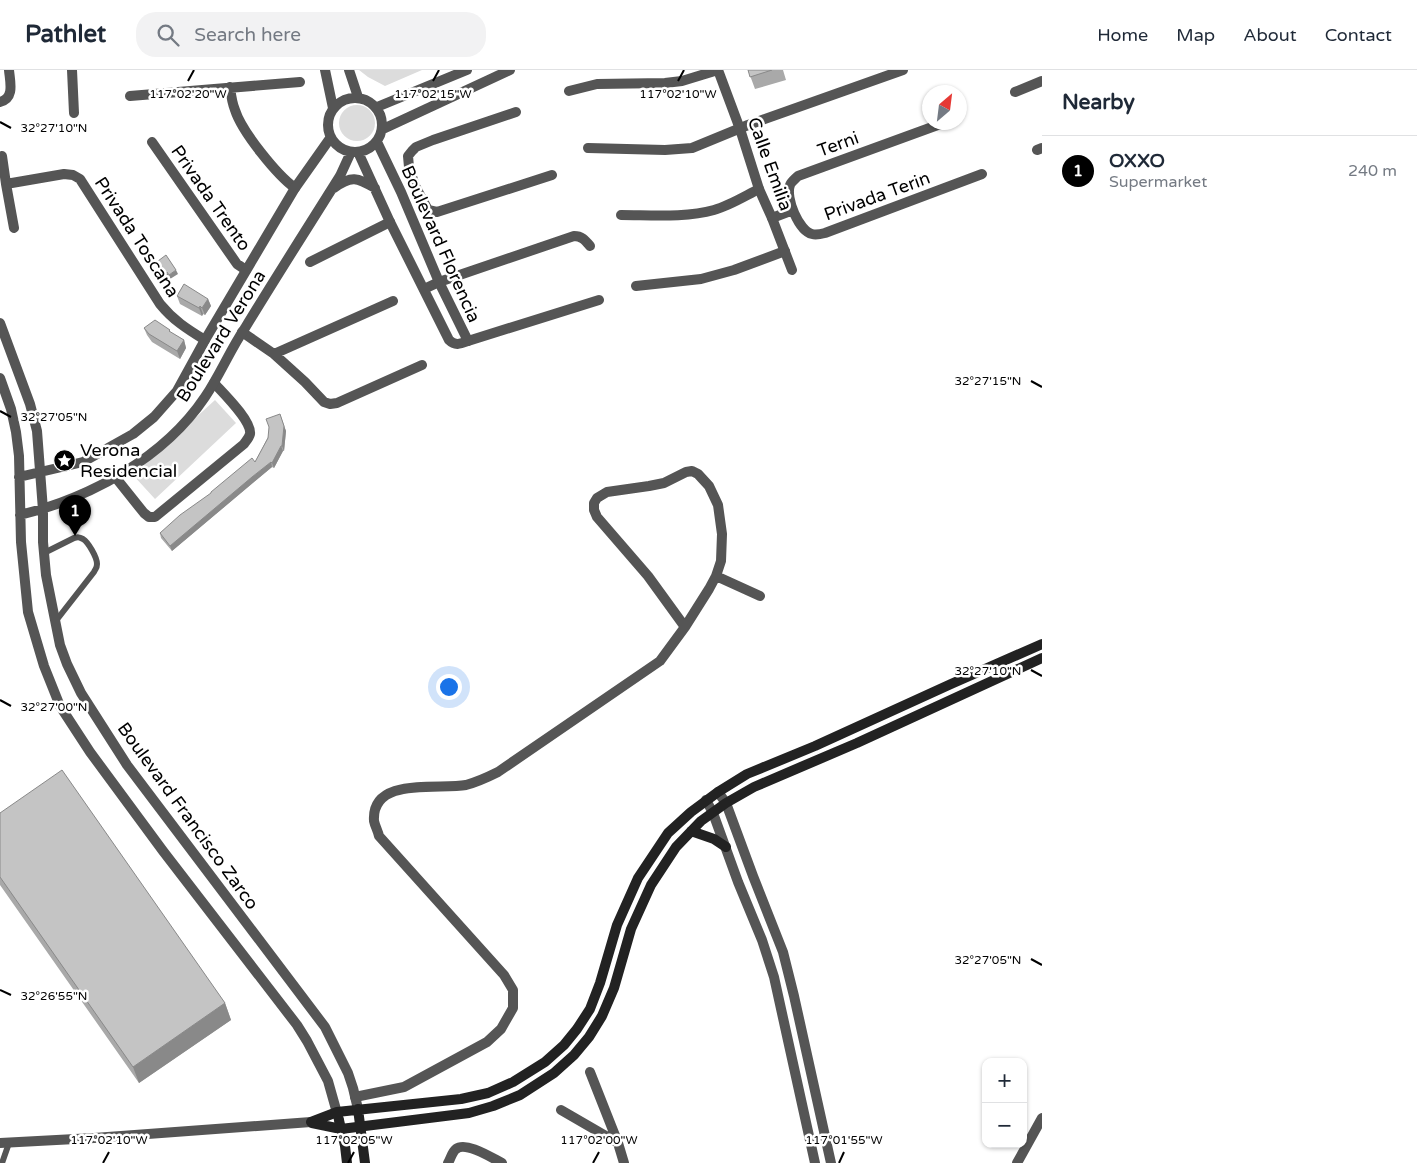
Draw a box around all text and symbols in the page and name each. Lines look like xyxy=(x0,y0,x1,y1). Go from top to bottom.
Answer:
search box xyxy=(136,12,486,57)
text: Pathlet xyxy=(25,20,106,49)
icon: search xyxy=(154,21,182,49)
text: Search here xyxy=(194,24,301,46)
text: Home xyxy=(1097,24,1148,46)
text: Map xyxy=(1176,24,1215,46)
text: About xyxy=(1243,24,1297,46)
text: Contact xyxy=(1325,24,1392,46)
north arrow xyxy=(922,85,967,130)
text: 117°02'20"W xyxy=(149,87,227,101)
text: 117°02'15"W xyxy=(394,87,472,101)
text: 117°02'10"W xyxy=(639,87,717,101)
text: Nearby xyxy=(1062,90,1135,115)
street label: Calle Emilia xyxy=(743,114,797,214)
text: 32°27'10"N xyxy=(21,121,88,135)
street label: Terni xyxy=(814,126,862,162)
street label: Privada Trento xyxy=(166,141,256,255)
text: OXXO xyxy=(1109,150,1165,172)
text: 1 xyxy=(1073,161,1083,181)
text: 240 m xyxy=(1348,161,1397,181)
street label: Boulevard Florencia xyxy=(397,162,485,326)
street label: Privada Terin xyxy=(821,167,933,225)
text: Supermarket xyxy=(1109,172,1207,192)
street label: Privada Toscana xyxy=(90,173,184,301)
street label: Boulevard Verona xyxy=(172,266,270,406)
text: 32°27'15"N xyxy=(955,374,1022,388)
text: 32°27'05"N xyxy=(21,410,88,424)
place label: Verona Residencial xyxy=(80,439,177,482)
place icon: Verona Residencial xyxy=(52,448,76,472)
pin: 1 xyxy=(59,495,91,536)
text: 32°27'10"N xyxy=(955,664,1022,678)
your location xyxy=(436,674,462,700)
text: 32°27'00"N xyxy=(21,700,88,714)
street label: Boulevard Francisco Zarco xyxy=(113,718,263,914)
text: 32°27'05"N xyxy=(955,953,1022,967)
text: 32°26'55"N xyxy=(21,989,88,1003)
map controls xyxy=(982,1058,1027,1148)
button: + xyxy=(982,1058,1027,1103)
button: − xyxy=(982,1103,1027,1148)
text: 117°02'10"W xyxy=(70,1133,148,1147)
text: 117°02'05"W xyxy=(315,1133,393,1147)
text: 117°02'00"W xyxy=(560,1133,638,1147)
text: 117°01'55"W xyxy=(805,1133,883,1147)

